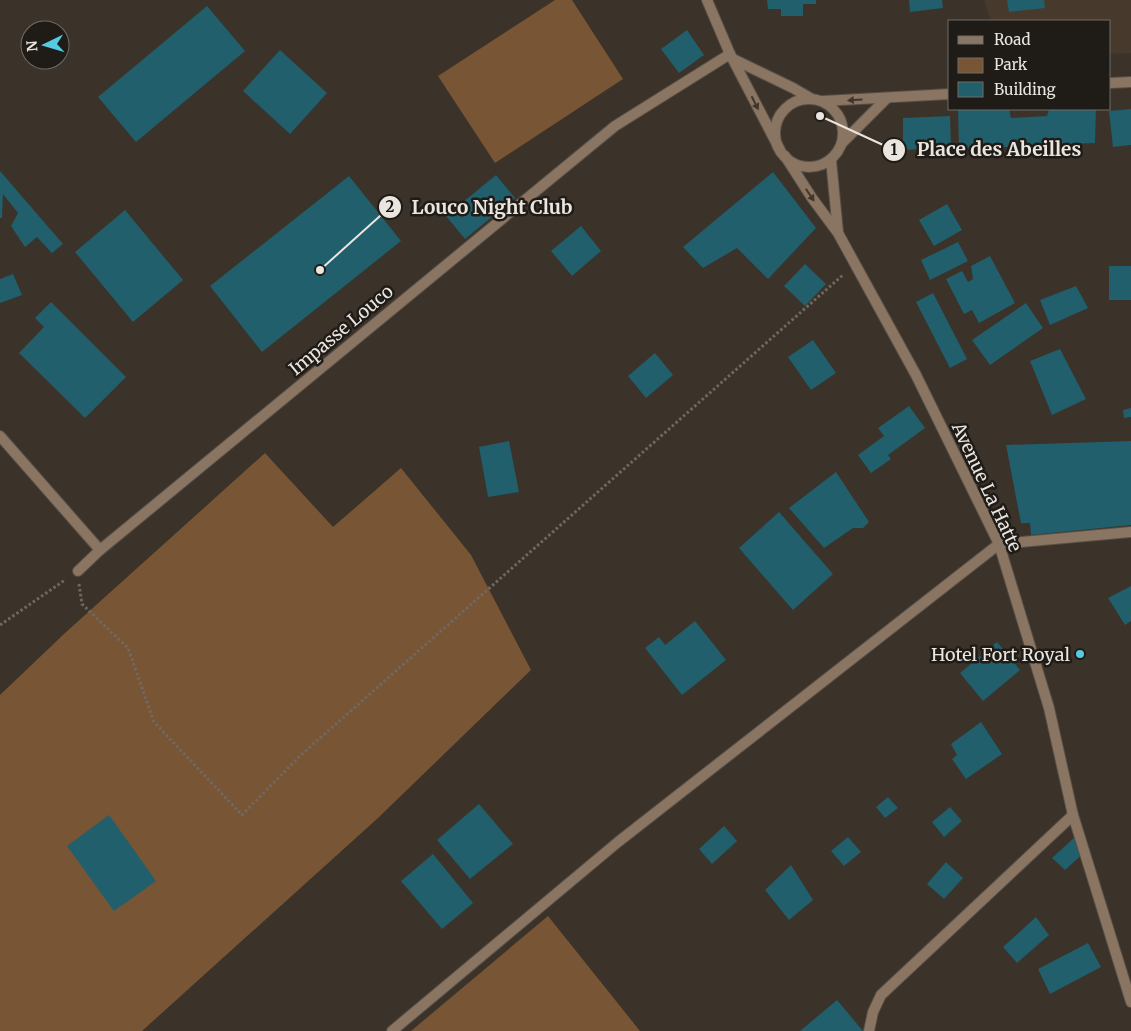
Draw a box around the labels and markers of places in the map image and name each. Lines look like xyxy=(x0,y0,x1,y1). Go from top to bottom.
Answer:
callout: Place des Abeilles xyxy=(882,133,1091,167)
callout: Louco Night Club xyxy=(377,190,583,224)
place label: Hotel Fort Royal xyxy=(931,643,1070,666)
marker: Hotel Fort Royal xyxy=(1074,648,1086,660)

